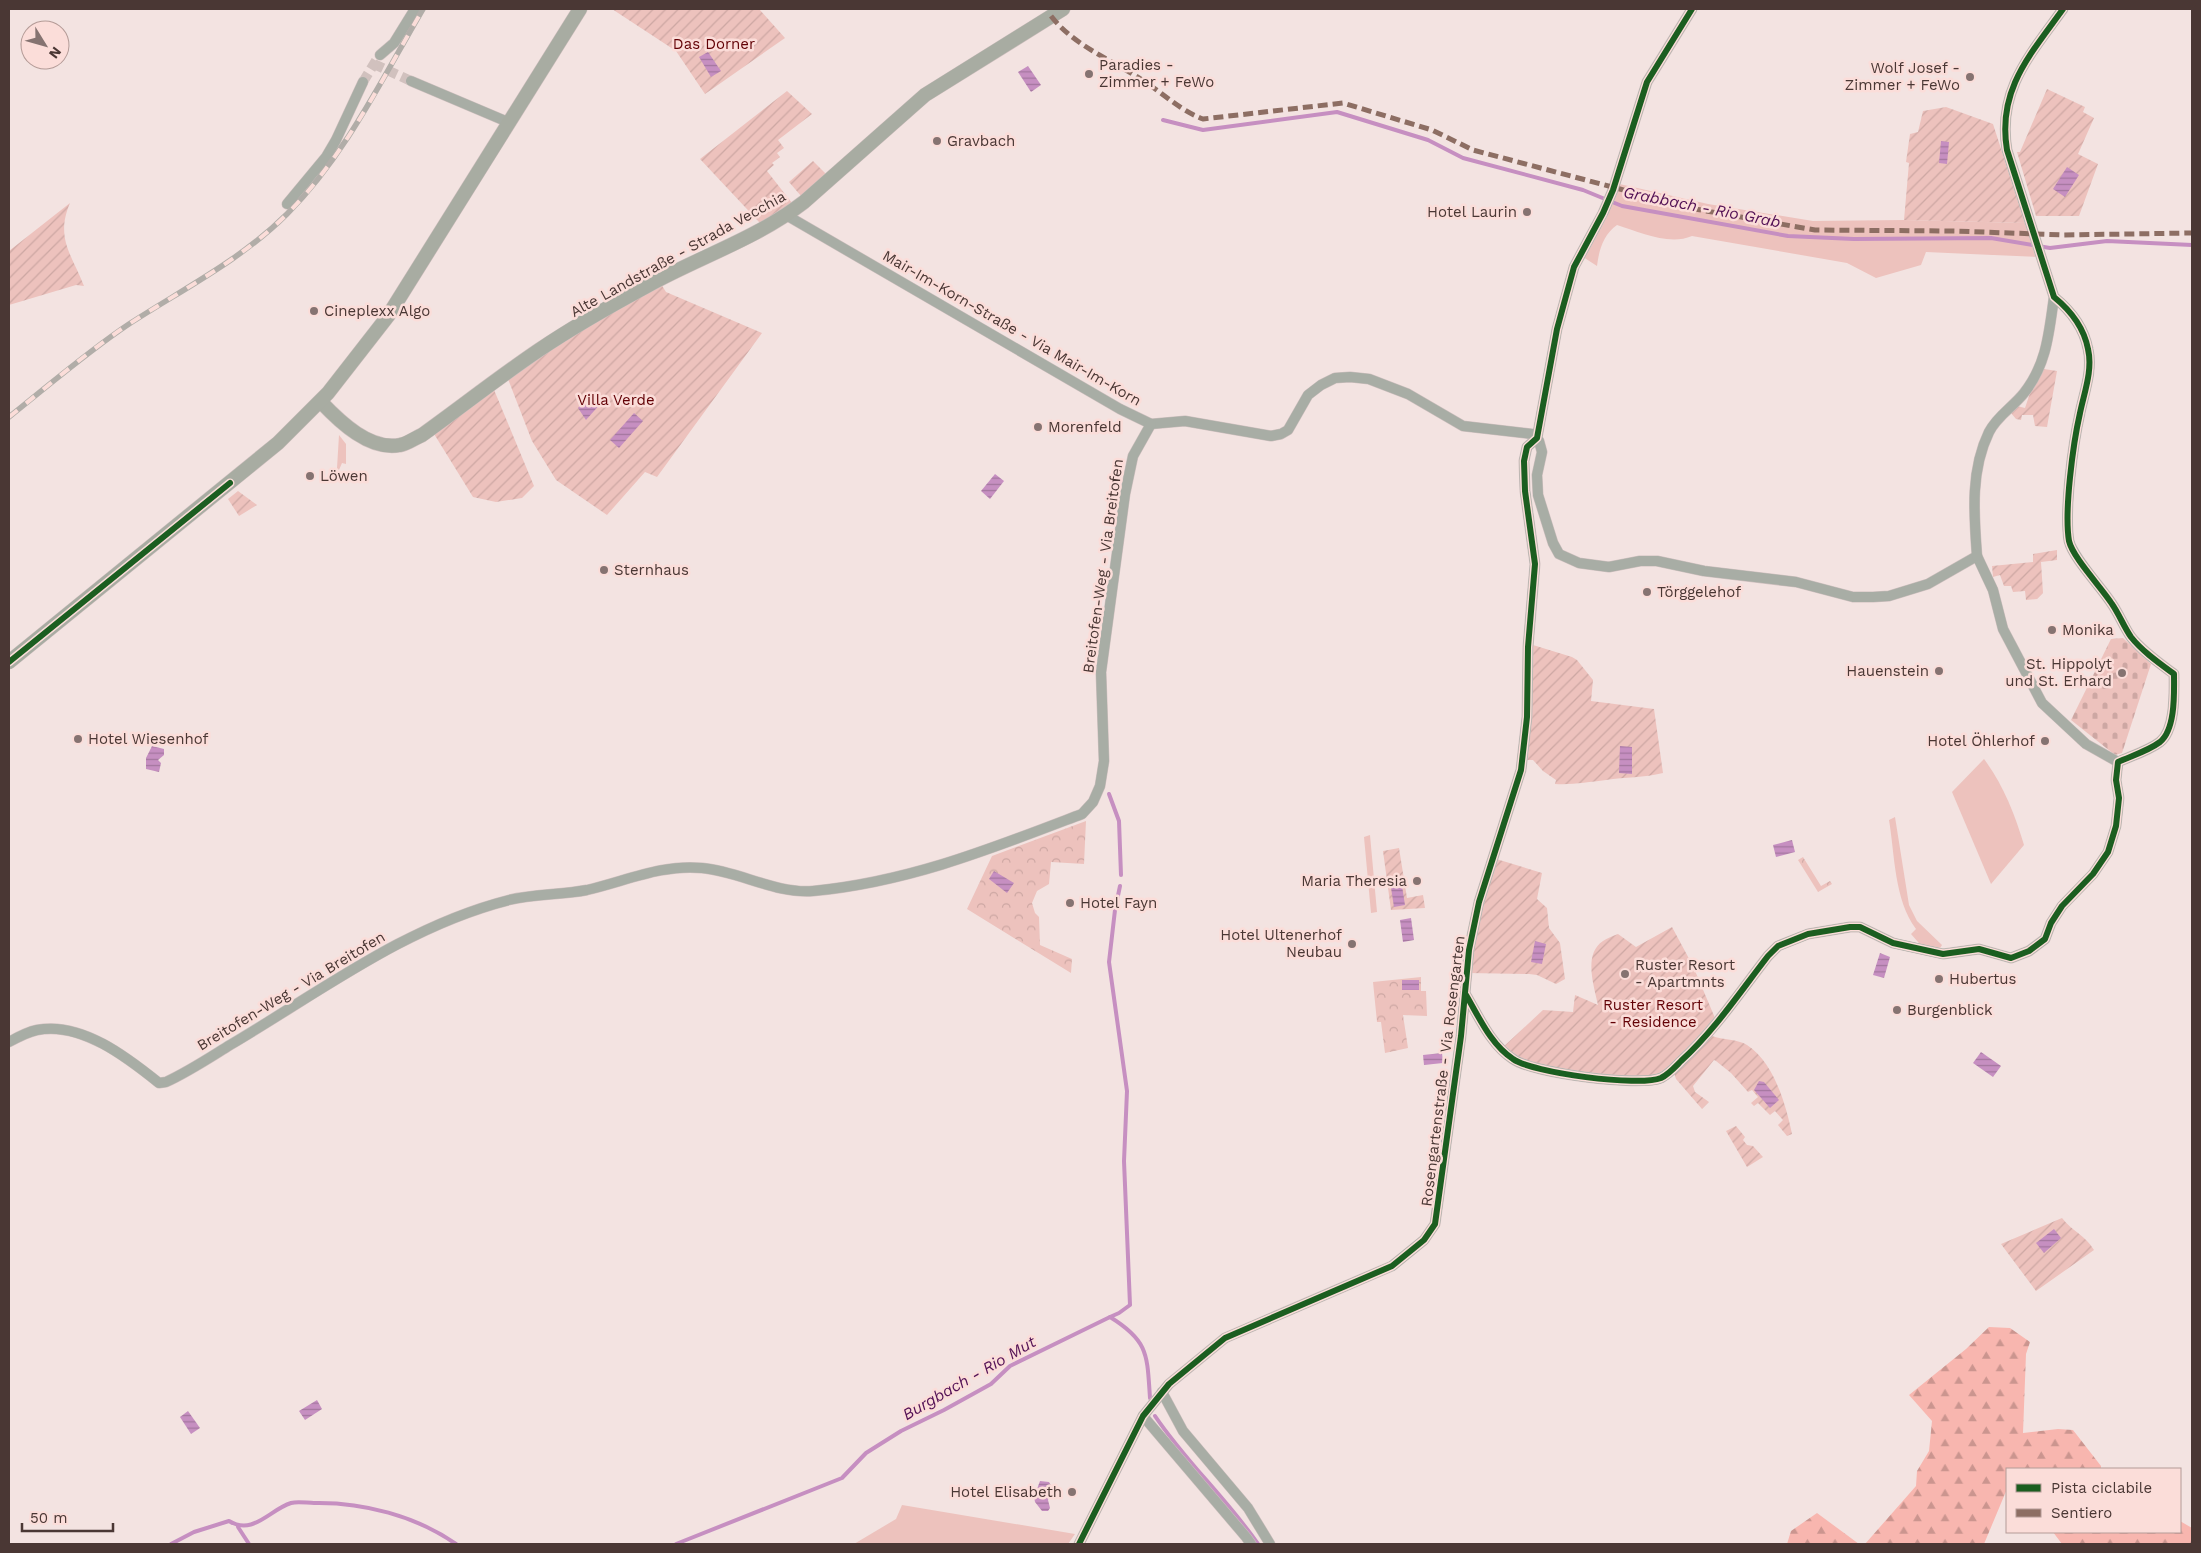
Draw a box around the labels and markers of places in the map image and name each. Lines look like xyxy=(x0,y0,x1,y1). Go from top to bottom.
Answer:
place label: Paradies - Zimmer + FeWo xyxy=(1099,56,1214,91)
place label: Wolf Josef - Zimmer + FeWo xyxy=(1845,59,1960,94)
marker: Paradies - Zimmer + FeWo xyxy=(1083,68,1095,80)
marker: Wolf Josef - Zimmer + FeWo xyxy=(1964,71,1976,83)
place label: Gravbach xyxy=(947,132,1015,150)
marker: Gravbach xyxy=(931,135,943,147)
place label: Hotel Laurin xyxy=(1427,203,1517,221)
marker: Hotel Laurin xyxy=(1521,206,1533,218)
place label: Cineplexx Algo xyxy=(324,302,430,320)
marker: Cineplexx Algo xyxy=(308,305,320,317)
place label: Morenfeld xyxy=(1048,418,1122,436)
marker: Morenfeld xyxy=(1032,421,1044,433)
place label: Löwen xyxy=(320,467,368,485)
marker: Löwen xyxy=(304,470,316,482)
place label: Sternhaus xyxy=(614,561,689,579)
marker: Sternhaus xyxy=(598,564,610,576)
place label: Törggelehof xyxy=(1657,583,1741,601)
marker: Törggelehof xyxy=(1641,586,1653,598)
place label: Monika xyxy=(2062,621,2114,639)
marker: Monika xyxy=(2046,624,2058,636)
place label: St. Hippolyt und St. Erhard xyxy=(2005,655,2113,690)
place label: Hauenstein xyxy=(1846,662,1929,680)
marker: Hauenstein xyxy=(1933,665,1945,677)
marker: St. Hippolyt und St. Erhard xyxy=(2116,667,2128,679)
place label: Hotel Wiesenhof xyxy=(88,730,209,748)
place label: Hotel Öhlerhof xyxy=(1927,732,2035,750)
marker: Hotel Wiesenhof xyxy=(72,733,84,745)
marker: Hotel Öhlerhof xyxy=(2039,735,2051,747)
place label: Maria Theresia xyxy=(1301,872,1408,890)
marker: Maria Theresia xyxy=(1411,875,1423,887)
place label: Hotel Fayn xyxy=(1080,894,1157,912)
marker: Hotel Fayn xyxy=(1064,897,1076,909)
place label: Hotel Ultenerhof Neubau xyxy=(1220,926,1342,961)
marker: Hotel Ultenerhof Neubau xyxy=(1346,938,1358,950)
place label: Ruster Resort - Apartmnts xyxy=(1635,956,1736,991)
marker: Ruster Resort - Apartmnts xyxy=(1619,968,1631,980)
place label: Hubertus xyxy=(1949,970,2016,988)
marker: Hubertus xyxy=(1933,973,1945,985)
place label: Burgenblick xyxy=(1907,1001,1993,1019)
marker: Burgenblick xyxy=(1891,1004,1903,1016)
place label: Hotel Elisabeth xyxy=(950,1483,1062,1501)
marker: Hotel Elisabeth xyxy=(1066,1486,1078,1498)

